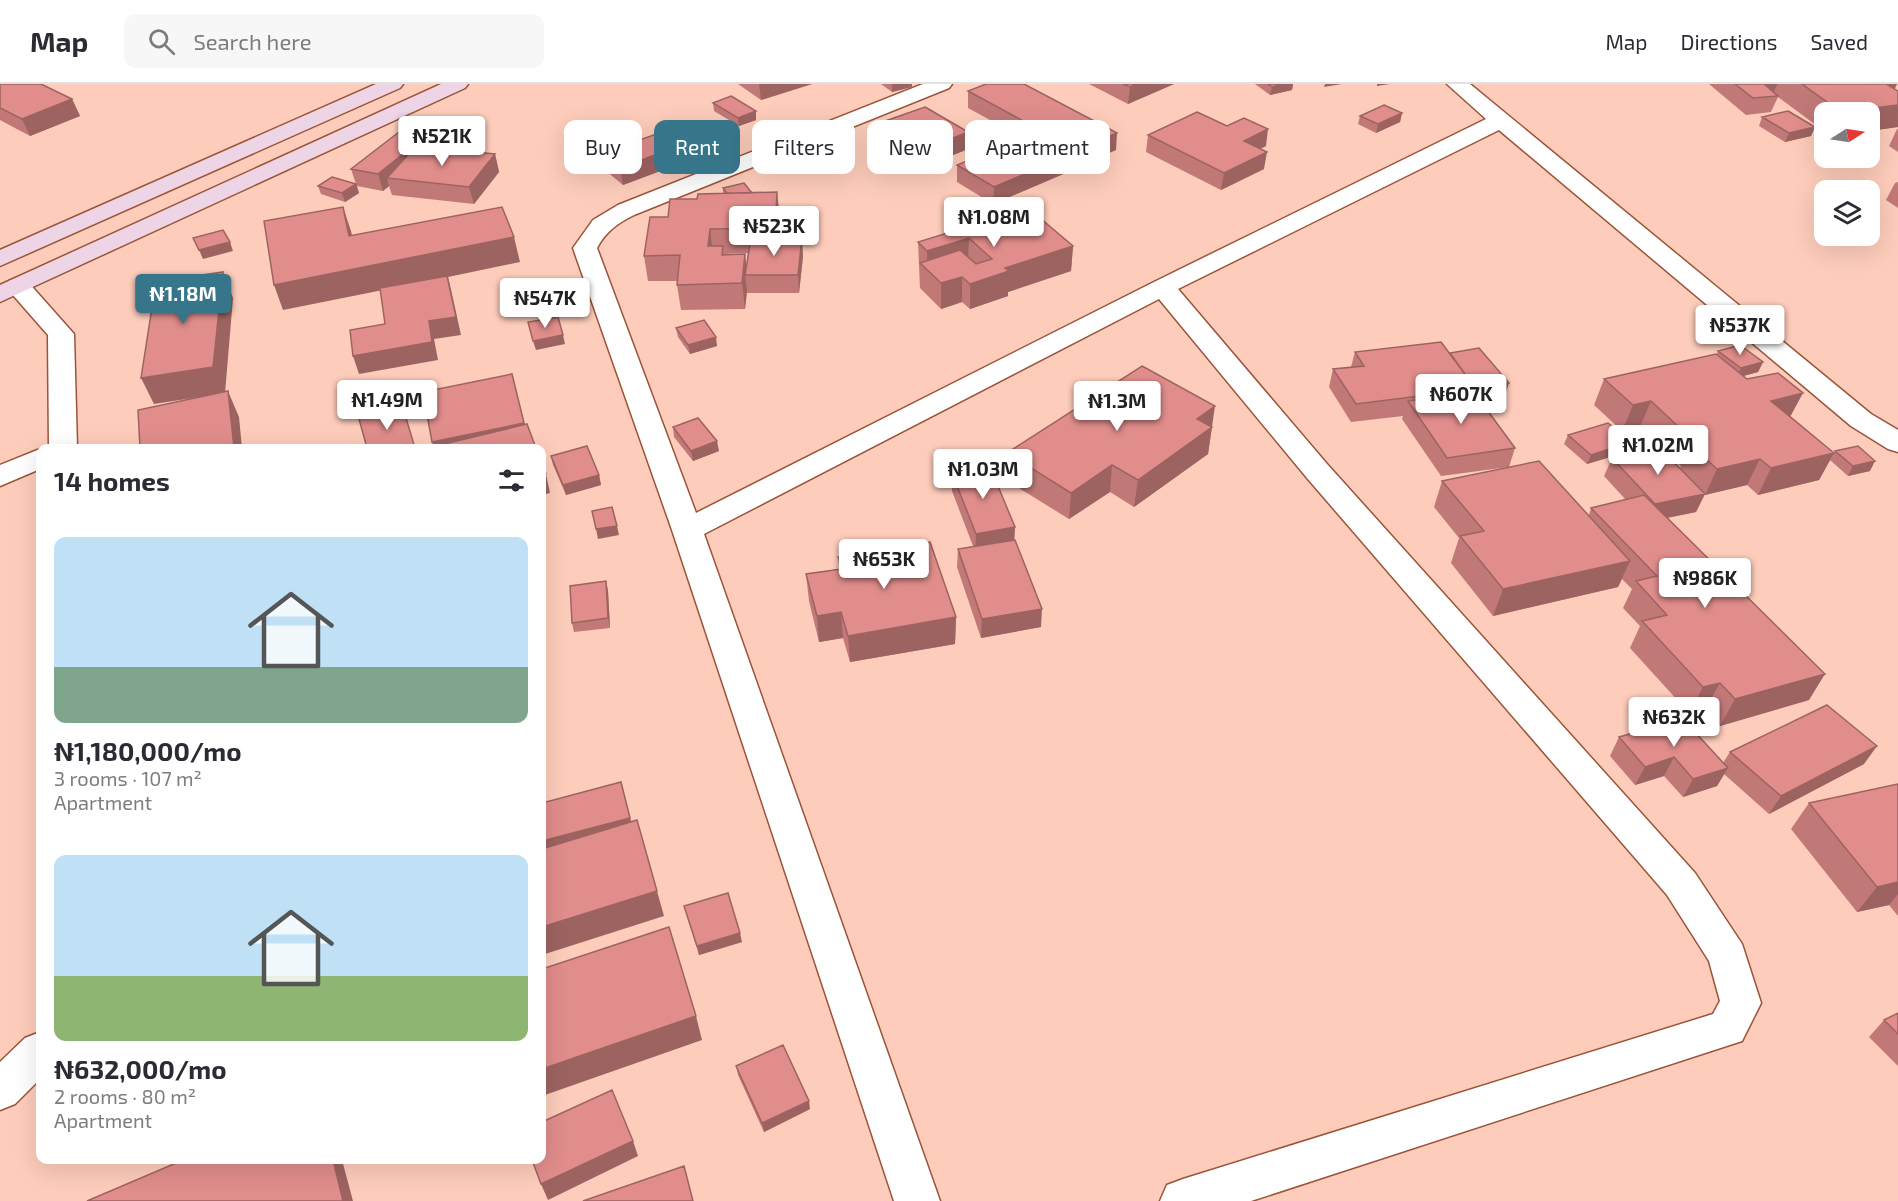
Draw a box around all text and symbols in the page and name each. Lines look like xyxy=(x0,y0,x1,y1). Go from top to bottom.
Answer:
search box xyxy=(124,14,544,68)
text: Map xyxy=(30,24,88,58)
icon: search xyxy=(145,25,178,58)
text: Search here xyxy=(193,28,312,54)
text: Map xyxy=(1605,29,1648,54)
text: Directions xyxy=(1681,29,1777,54)
text: Saved xyxy=(1810,29,1868,54)
north arrow xyxy=(1814,102,1880,168)
map controls xyxy=(1814,102,1880,246)
pin: ₦521K xyxy=(400,116,484,167)
chip: Buy xyxy=(564,120,642,174)
chip: Rent xyxy=(654,120,740,174)
chip: Filters xyxy=(752,120,855,174)
chip: New xyxy=(867,120,953,174)
chip: Apartment xyxy=(965,120,1110,174)
text: ₦521K xyxy=(412,123,472,147)
button: layers xyxy=(1814,180,1880,246)
pin: ₦1.08M xyxy=(945,197,1043,248)
text: ₦1.08M xyxy=(958,204,1030,228)
pin: ₦523K xyxy=(732,206,816,257)
text: ₦523K xyxy=(743,213,805,237)
pin: ₦1.18M xyxy=(134,274,232,325)
pin: ₦547K xyxy=(503,278,587,329)
text: ₦1.18M xyxy=(149,281,217,305)
text: ₦547K xyxy=(514,285,576,309)
pin: ₦537K xyxy=(1698,305,1782,356)
text: ₦537K xyxy=(1709,312,1771,336)
pin: ₦607K xyxy=(1419,374,1503,425)
pin: ₦1.49M xyxy=(338,380,436,431)
pin: ₦1.3M xyxy=(1075,381,1159,432)
text: ₦607K xyxy=(1429,381,1493,405)
text: ₦1.49M xyxy=(351,387,423,411)
text: ₦1.3M xyxy=(1088,388,1146,412)
pin: ₦1.02M xyxy=(1609,425,1707,476)
text: ₦1.02M xyxy=(1622,432,1694,456)
pin: ₦1.03M xyxy=(934,449,1032,500)
text: ₦1.03M xyxy=(947,456,1019,480)
icon: filters xyxy=(495,464,528,497)
text: 14 homes xyxy=(54,465,170,496)
pin: ₦653K xyxy=(842,539,926,590)
text: ₦653K xyxy=(853,546,915,570)
pin: ₦986K xyxy=(1663,558,1747,609)
text: ₦986K xyxy=(1673,565,1737,589)
icon: home xyxy=(237,576,345,684)
pin: ₦632K xyxy=(1632,697,1716,748)
text: ₦632K xyxy=(1643,704,1705,728)
text: ₦1,180,000/mo xyxy=(54,735,242,766)
text: 3 rooms · 107 m² xyxy=(54,766,202,790)
text: Apartment xyxy=(54,790,152,814)
icon: home xyxy=(237,894,345,1002)
text: ₦632,000/mo xyxy=(54,1053,227,1084)
text: 2 rooms · 80 m² xyxy=(54,1084,196,1108)
text: Apartment xyxy=(54,1108,152,1132)

